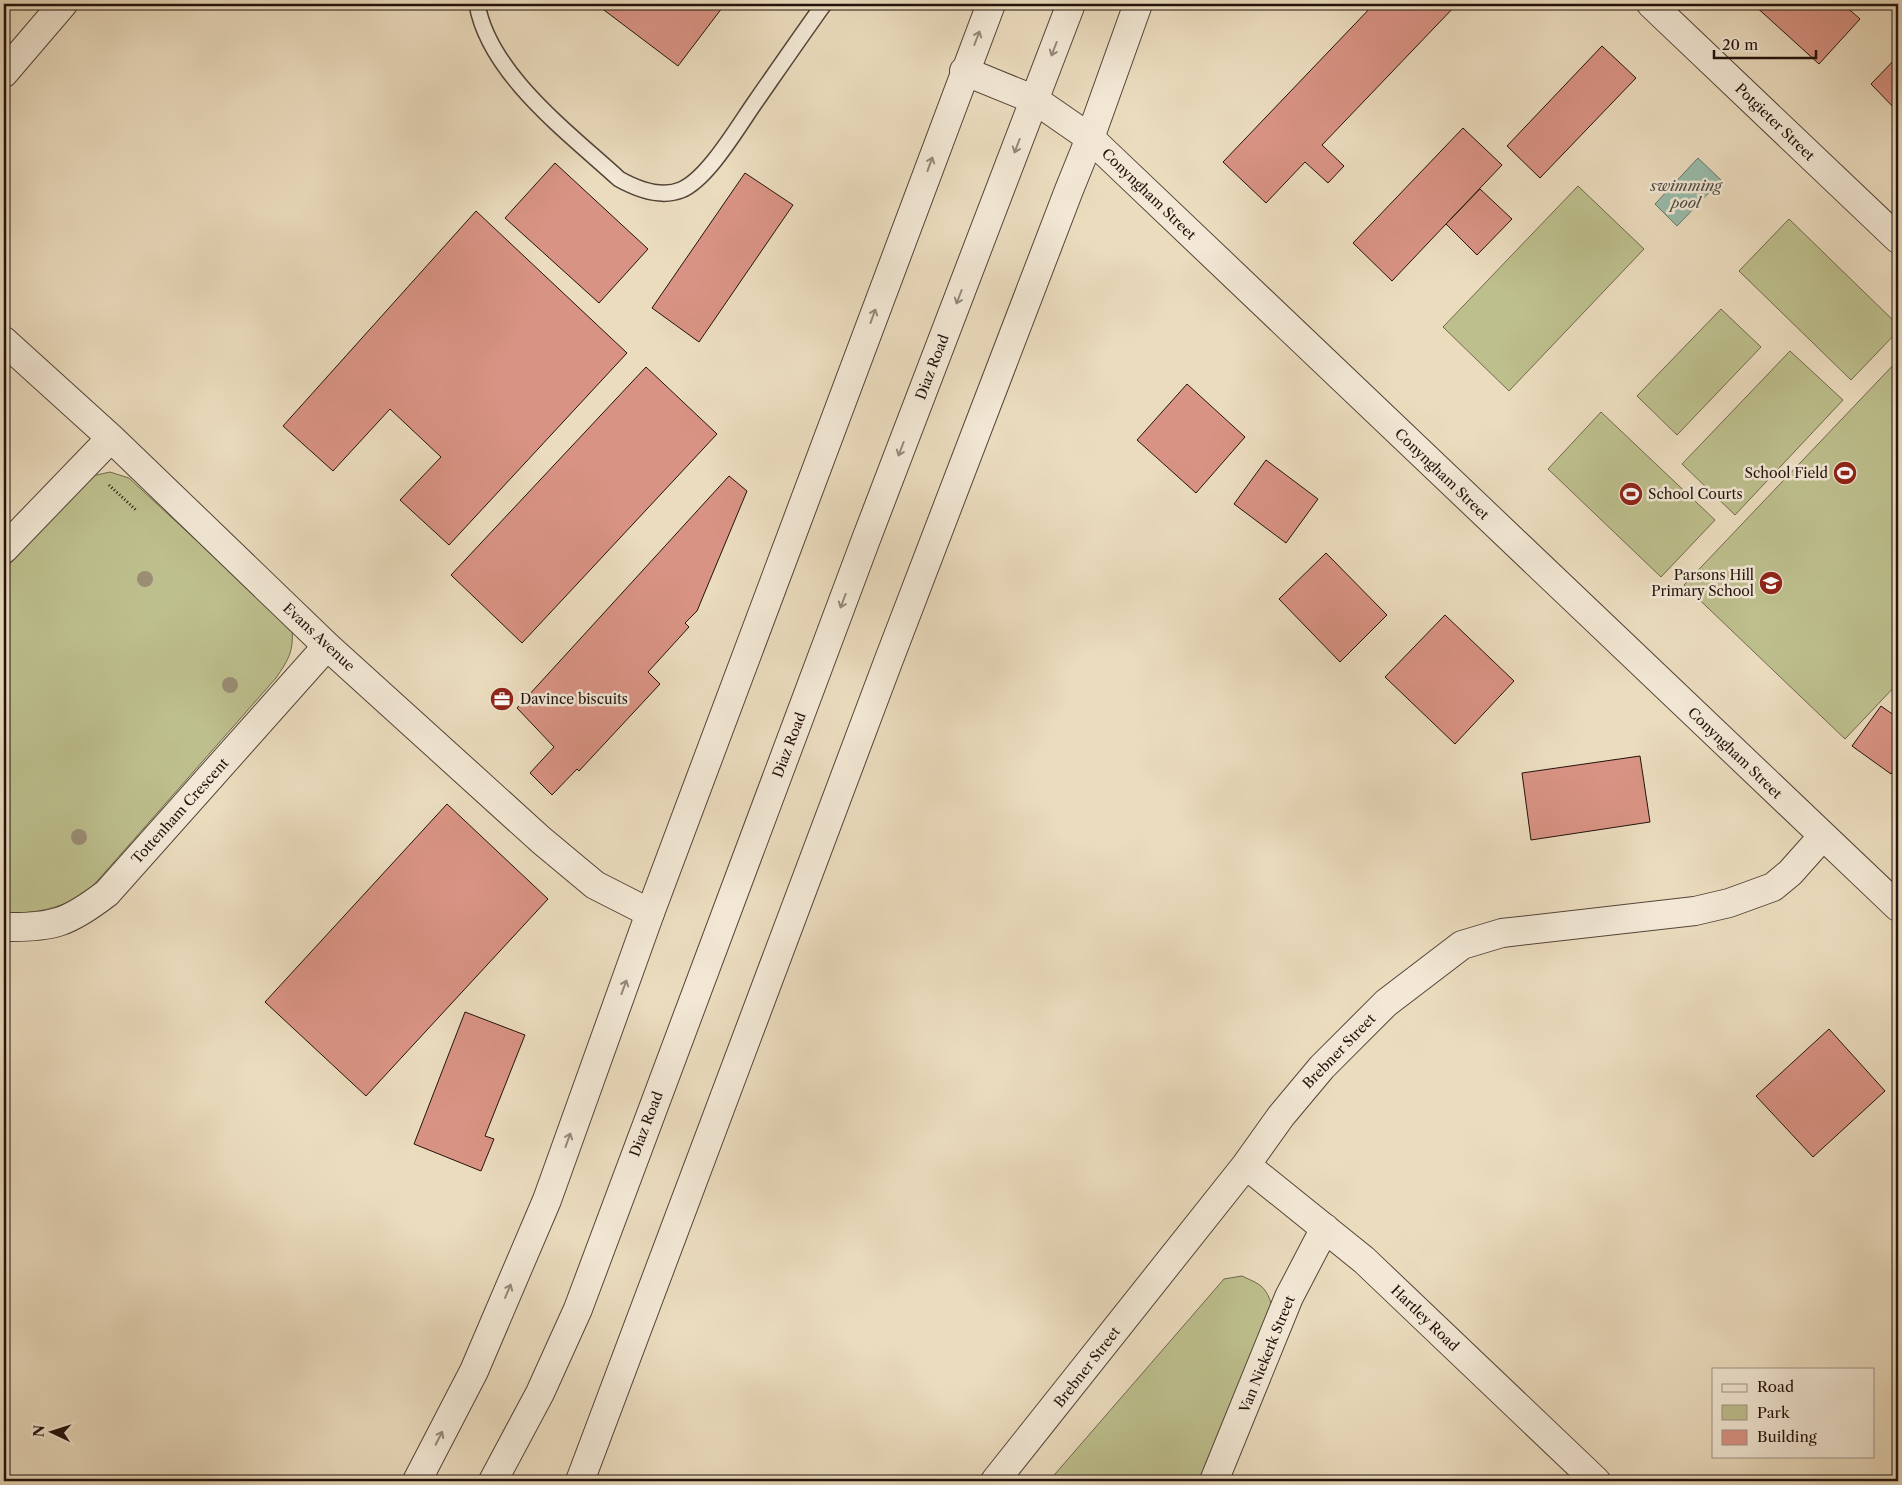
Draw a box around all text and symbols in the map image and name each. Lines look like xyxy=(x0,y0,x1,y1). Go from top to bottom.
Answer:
scale bar xyxy=(1714,28,1817,60)
one-way arrow xyxy=(974,30,983,45)
text: 20 m xyxy=(1722,35,1758,54)
one-way arrow xyxy=(1049,41,1058,56)
street label: Potgieter Street xyxy=(1731,79,1819,165)
one-way arrow xyxy=(1012,137,1021,153)
street label: Conyngham Street xyxy=(1098,144,1200,244)
one-way arrow xyxy=(926,157,935,172)
water label: swimming pool xyxy=(1649,176,1723,212)
one-way arrow xyxy=(954,289,963,305)
one-way arrow xyxy=(869,309,878,325)
street label: Diaz Road xyxy=(911,331,953,402)
street label: Conyngham Street xyxy=(1391,424,1493,524)
one-way arrow xyxy=(896,441,905,456)
sports icon: School Field xyxy=(1832,460,1858,486)
place label: School Field xyxy=(1745,464,1828,482)
sports icon: School Courts xyxy=(1618,481,1644,507)
place label: School Courts xyxy=(1648,485,1743,503)
place label: Parsons Hill Primary School xyxy=(1651,566,1754,600)
school or university icon: Parsons Hill Primary School xyxy=(1758,570,1784,596)
one-way arrow xyxy=(838,593,847,608)
street label: Evans Avenue xyxy=(279,599,359,675)
office icon: Davince biscuits xyxy=(489,686,515,712)
place label: Davince biscuits xyxy=(520,690,628,708)
street label: Conyngham Street xyxy=(1684,703,1786,803)
street label: Diaz Road xyxy=(768,709,810,780)
street label: Tottenham Crescent xyxy=(128,754,232,868)
one-way arrow xyxy=(619,980,629,996)
street label: Brebner Street xyxy=(1299,1010,1379,1092)
street label: Diaz Road xyxy=(625,1088,667,1159)
one-way arrow xyxy=(564,1133,573,1148)
street label: Hartley Road xyxy=(1387,1281,1463,1355)
one-way arrow xyxy=(503,1284,513,1299)
street label: Van Niekerk Street xyxy=(1235,1293,1299,1416)
street label: Brebner Street xyxy=(1050,1323,1124,1411)
legend xyxy=(1712,1368,1874,1458)
text: Road xyxy=(1757,1377,1794,1396)
text: Park xyxy=(1757,1403,1791,1422)
north arrow xyxy=(28,1408,78,1458)
text: N xyxy=(30,1424,48,1438)
text: Building xyxy=(1757,1427,1817,1446)
one-way arrow xyxy=(435,1431,444,1446)

